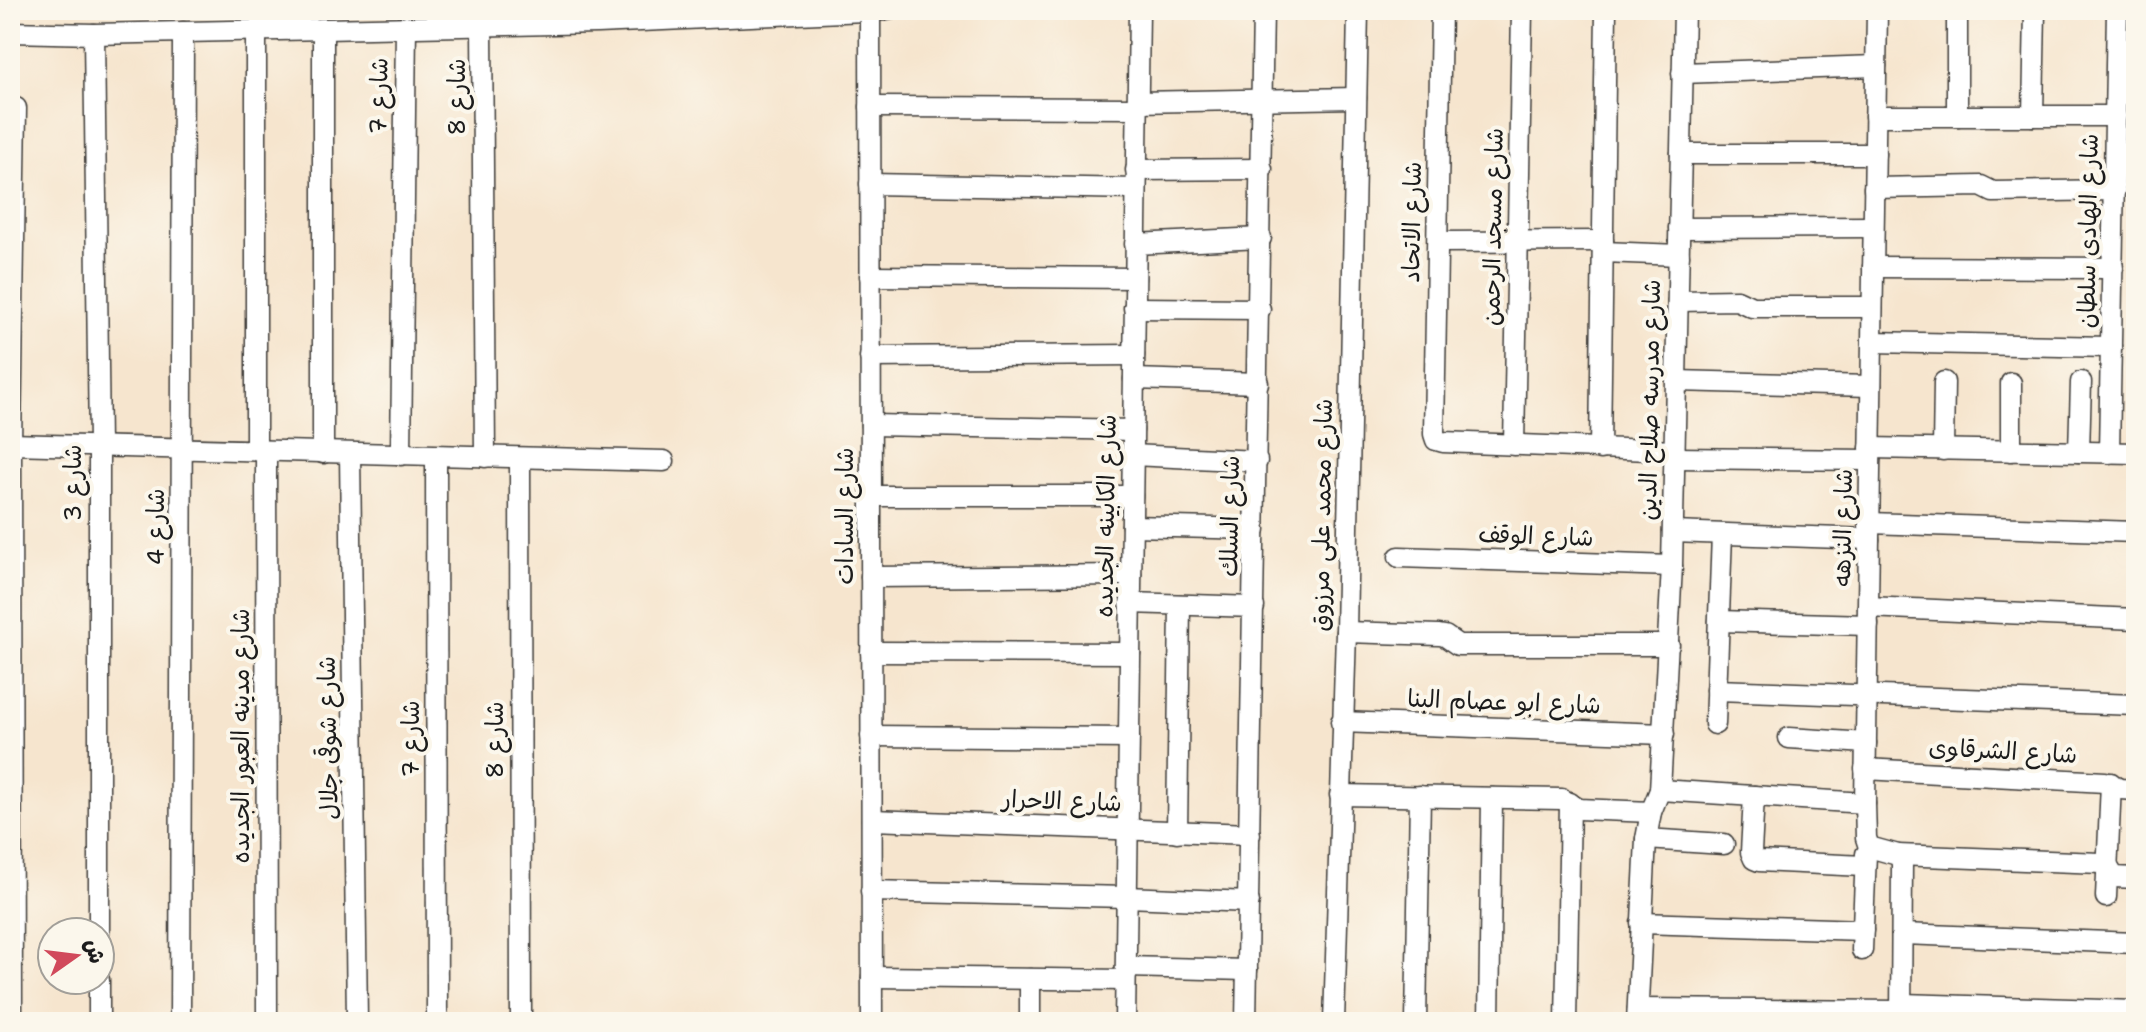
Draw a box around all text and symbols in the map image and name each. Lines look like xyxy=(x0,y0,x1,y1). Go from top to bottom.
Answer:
street label: شارع 7 xyxy=(362,57,397,135)
street label: شارع 8 xyxy=(441,59,474,135)
street label: شارع مسجد الرحمن xyxy=(1475,128,1512,326)
street label: شارع الهادى سلطان xyxy=(2070,133,2107,329)
street label: شارع الاتحاد xyxy=(1395,161,1430,283)
street label: شارع مدرسه صلاح الدين xyxy=(1632,279,1669,521)
street label: شارع محمد على مرزوق xyxy=(1304,398,1341,632)
street label: شارع الكابينه الجديده xyxy=(1088,414,1125,618)
street label: شارع 3 xyxy=(57,445,90,521)
street label: شارع السادات xyxy=(829,447,862,585)
street label: شارع السلك xyxy=(1213,455,1248,577)
street label: شارع النزهه xyxy=(1826,468,1861,588)
street label: شارع 4 xyxy=(140,489,173,565)
street label: شارع الوقف xyxy=(1478,518,1594,555)
street label: شارع مدينه العبور الجديده xyxy=(225,608,258,864)
street label: شارع شوقى جلال xyxy=(311,656,346,820)
street label: شارع ابو عصام البنا xyxy=(1407,683,1601,723)
street label: شارع 7 xyxy=(395,701,428,777)
street label: شارع 8 xyxy=(479,702,512,778)
street label: شارع الشرقاوى xyxy=(1928,731,2078,772)
street label: شارع الاحرار xyxy=(999,783,1122,820)
north arrow xyxy=(36,916,116,996)
text: ش xyxy=(78,936,112,967)

